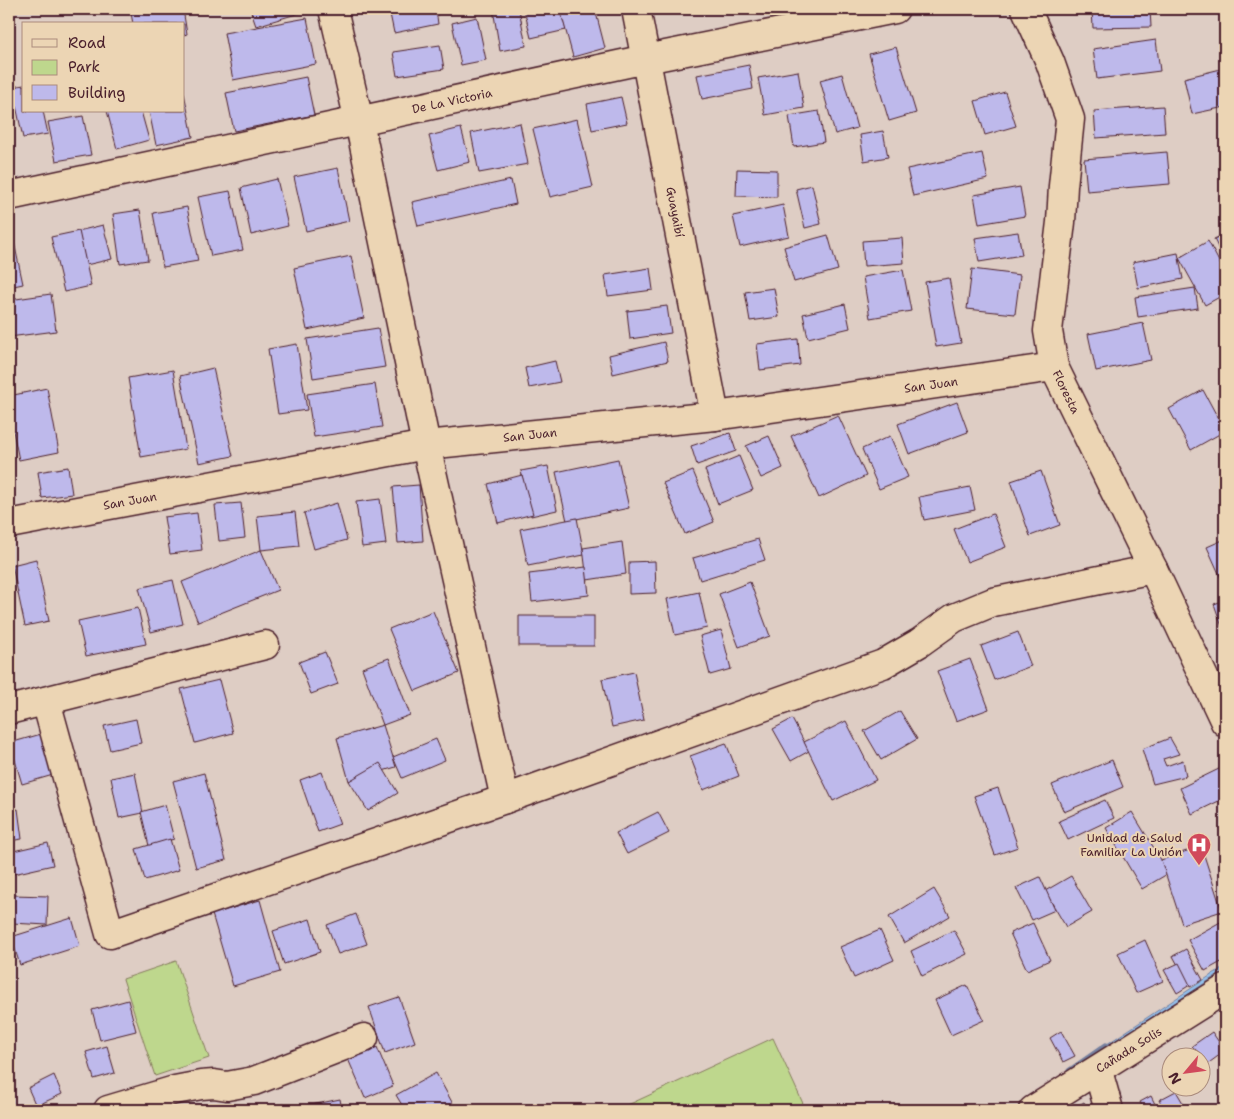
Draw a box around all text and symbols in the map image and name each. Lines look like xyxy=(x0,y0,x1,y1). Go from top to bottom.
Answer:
legend xyxy=(22,22,185,112)
text: Road xyxy=(68,33,106,53)
text: Park xyxy=(68,57,100,77)
text: Building xyxy=(68,83,125,103)
street label: De La Victoria xyxy=(410,85,494,117)
street label: Guayaibí xyxy=(662,185,688,239)
street label: Floresta xyxy=(1049,367,1084,417)
street label: San Juan xyxy=(903,373,959,397)
street label: San Juan xyxy=(502,424,558,446)
street label: San Juan xyxy=(102,488,158,514)
place label: Unidad de Salud Familiar La Unión xyxy=(1080,830,1182,860)
hospital icon: Unidad de Salud Familiar La Unión xyxy=(1186,832,1212,866)
street label: Cañada Solis xyxy=(1093,1023,1165,1077)
north arrow xyxy=(1162,1046,1212,1096)
text: N xyxy=(1164,1069,1185,1088)

